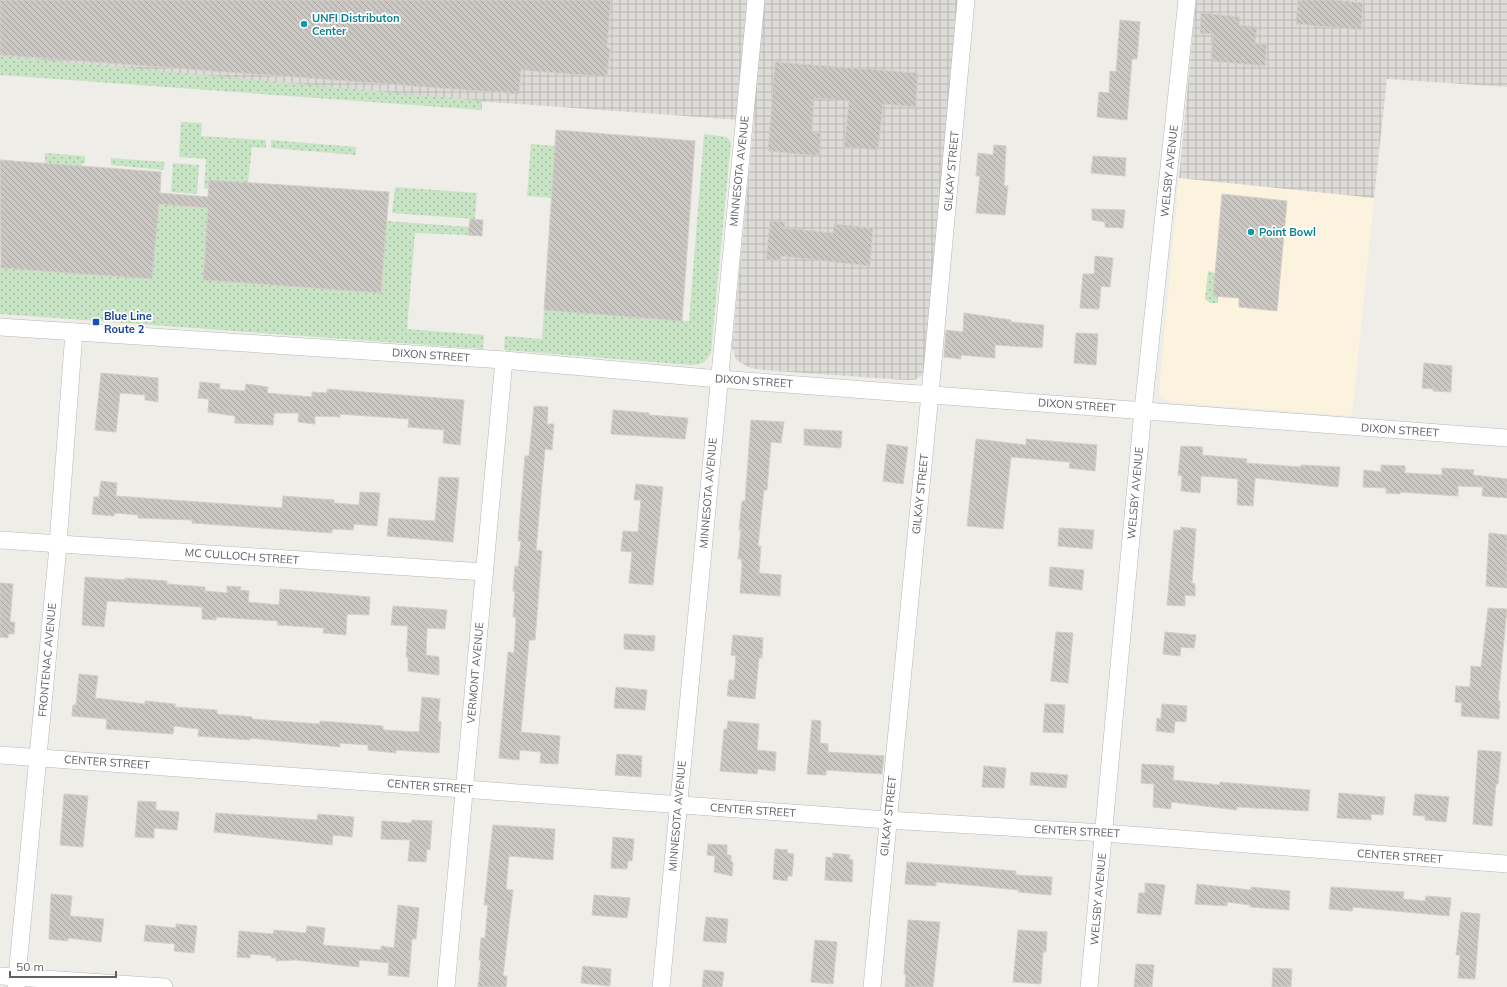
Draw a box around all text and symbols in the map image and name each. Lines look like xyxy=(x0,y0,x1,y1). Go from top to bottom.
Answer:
place label: UNFI Distributon Center xyxy=(312,11,400,38)
marker: UNFI Distributon Center xyxy=(299,19,309,29)
street label: MINNESOTA AVENUE xyxy=(726,115,752,227)
street label: WELSBY AVENUE xyxy=(1157,124,1181,218)
street label: GILKAY STREET xyxy=(941,130,962,212)
place label: Point Bowl xyxy=(1259,225,1316,239)
marker: Point Bowl xyxy=(1246,227,1256,237)
place label: Blue Line Route 2 xyxy=(104,309,152,336)
marker: Blue Line Route 2 xyxy=(91,317,101,327)
street label: DIXON STREET xyxy=(392,345,471,365)
street label: DIXON STREET xyxy=(715,371,794,391)
street label: DIXON STREET xyxy=(1038,395,1117,415)
street label: DIXON STREET xyxy=(1361,420,1440,440)
street label: MINNESOTA AVENUE xyxy=(696,437,720,549)
street label: WELSBY AVENUE xyxy=(1124,446,1146,540)
street label: GILKAY STREET xyxy=(909,453,931,535)
street label: MC CULLOCH STREET xyxy=(184,545,300,567)
street label: FRONTENAC AVENUE xyxy=(35,602,59,718)
street label: VERMONT AVENUE xyxy=(464,622,486,724)
street label: CENTER STREET xyxy=(64,752,151,772)
street label: MINNESOTA AVENUE xyxy=(665,760,689,872)
street label: GILKAY STREET xyxy=(877,775,899,857)
street label: CENTER STREET xyxy=(387,776,474,796)
street label: CENTER STREET xyxy=(710,800,797,820)
street label: CENTER STREET xyxy=(1034,822,1121,840)
street label: CENTER STREET xyxy=(1357,846,1444,866)
street label: WELSBY AVENUE xyxy=(1087,852,1109,946)
scale bar xyxy=(10,953,116,979)
text: 50 m xyxy=(16,959,44,974)

